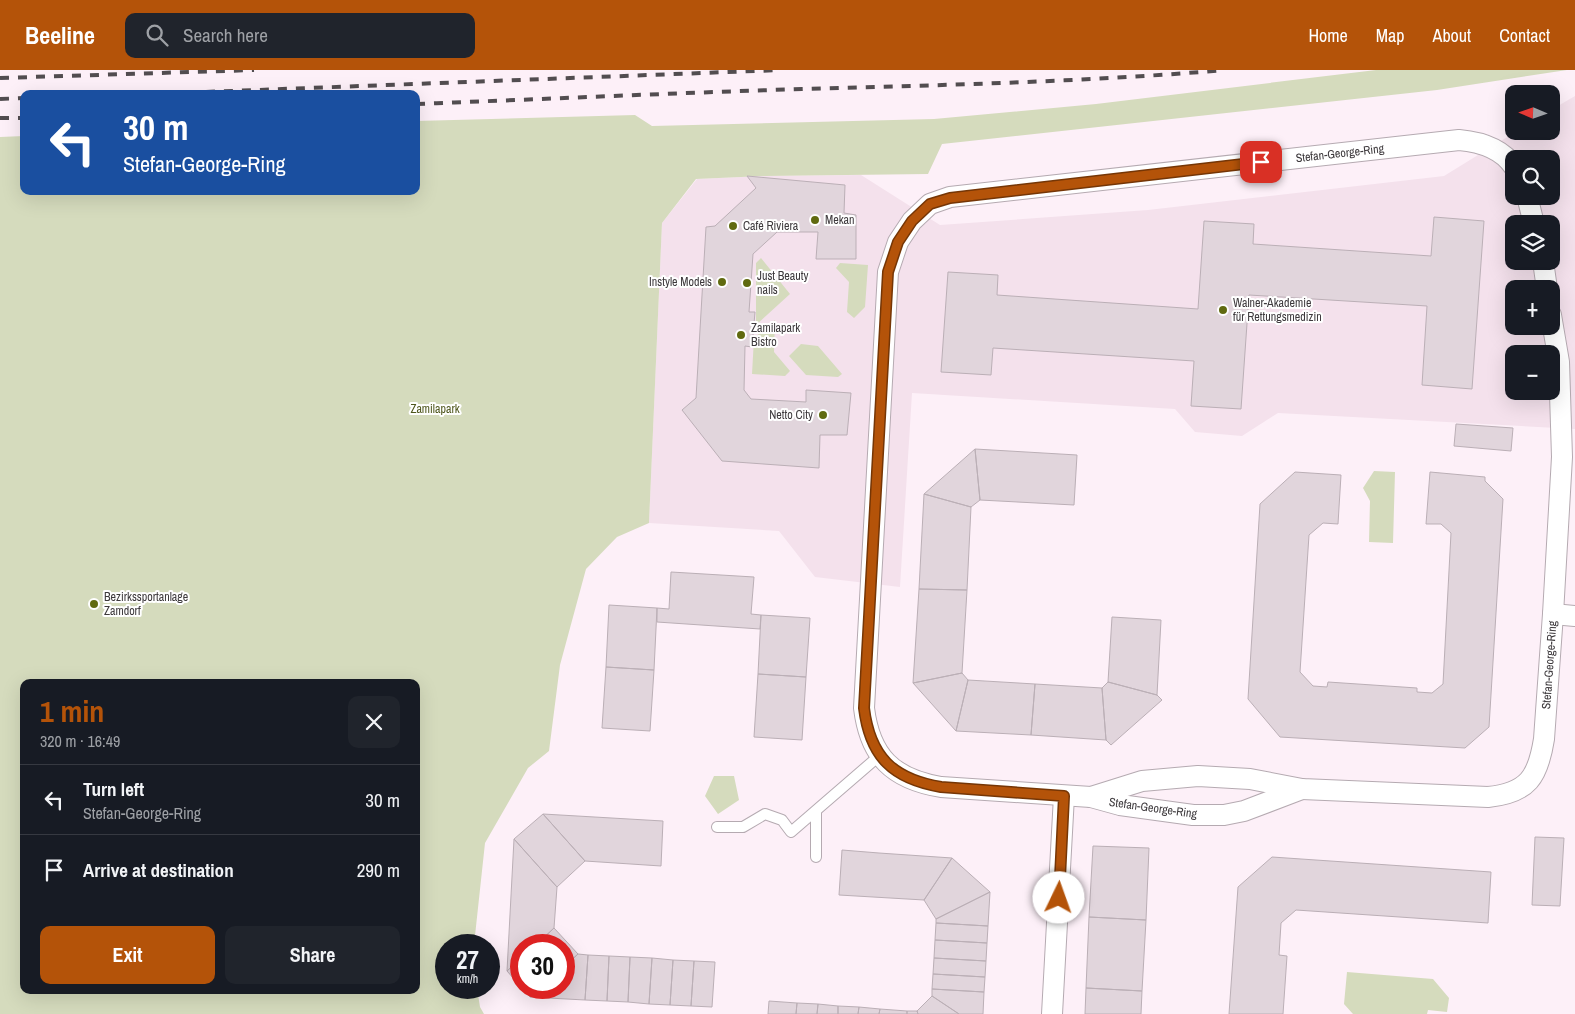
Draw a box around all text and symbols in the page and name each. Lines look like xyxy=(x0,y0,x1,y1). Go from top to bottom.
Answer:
search box xyxy=(125,13,475,58)
text: Beeline xyxy=(25,19,95,51)
icon: search xyxy=(143,21,171,49)
text: Search here xyxy=(183,22,268,48)
text: Home xyxy=(1308,23,1348,48)
text: Map xyxy=(1376,23,1405,48)
text: About xyxy=(1433,23,1471,48)
text: Contact xyxy=(1499,23,1550,48)
north arrow xyxy=(1505,85,1560,140)
map controls xyxy=(1505,85,1560,400)
text: 30 m xyxy=(123,104,188,151)
icon: left xyxy=(40,110,105,175)
street label: Stefan-George-Ring xyxy=(1295,140,1385,166)
pin xyxy=(1240,141,1282,183)
icon: arrive xyxy=(1247,148,1275,176)
text: Stefan-George-Ring xyxy=(123,149,285,179)
button: search xyxy=(1505,150,1560,205)
place label: Mekan xyxy=(825,212,855,228)
marker: Mekan xyxy=(809,214,821,226)
button: layers xyxy=(1505,215,1560,270)
place label: Café Riviera xyxy=(743,218,799,234)
marker: Café Riviera xyxy=(727,220,739,232)
place label: Just Beauty nails xyxy=(757,268,809,298)
place label: Instyle Models xyxy=(649,274,712,290)
marker: Instyle Models xyxy=(716,276,728,288)
marker: Just Beauty nails xyxy=(741,277,753,289)
button: + xyxy=(1505,280,1560,335)
place label: Walner-Akademie für Rettungsmedizin xyxy=(1233,295,1322,325)
marker: Walner-Akademie für Rettungsmedizin xyxy=(1217,304,1229,316)
place label: Zamilapark Bistro xyxy=(751,320,800,350)
marker: Zamilapark Bistro xyxy=(735,329,747,341)
button: − xyxy=(1505,345,1560,400)
park label: Zamilapark xyxy=(410,401,460,417)
place label: Netto City xyxy=(769,407,813,423)
marker: Netto City xyxy=(817,409,829,421)
place label: Bezirkssportanlage Zamdorf xyxy=(104,589,188,619)
marker: Bezirkssportanlage Zamdorf xyxy=(88,598,100,610)
street label: Stefan-George-Ring xyxy=(1538,620,1561,710)
text: 1 min xyxy=(40,691,104,731)
button: close xyxy=(348,696,400,748)
text: 320 m · 16:49 xyxy=(40,730,120,752)
text: Turn left xyxy=(83,776,144,802)
icon: left xyxy=(40,786,68,814)
text: 30 m xyxy=(365,787,400,813)
street label: Stefan-George-Ring xyxy=(1108,794,1199,822)
text: Stefan-George-Ring xyxy=(83,802,201,824)
icon: arrive xyxy=(40,856,68,884)
text: Arrive at destination xyxy=(83,857,234,883)
text: 290 m xyxy=(357,857,400,883)
position arrow xyxy=(1032,871,1084,923)
button: Exit xyxy=(40,926,215,984)
button: Share xyxy=(225,926,400,984)
speed limit sign: 30 xyxy=(510,934,575,999)
text: 27 xyxy=(456,943,479,977)
text: km/h xyxy=(457,971,478,987)

